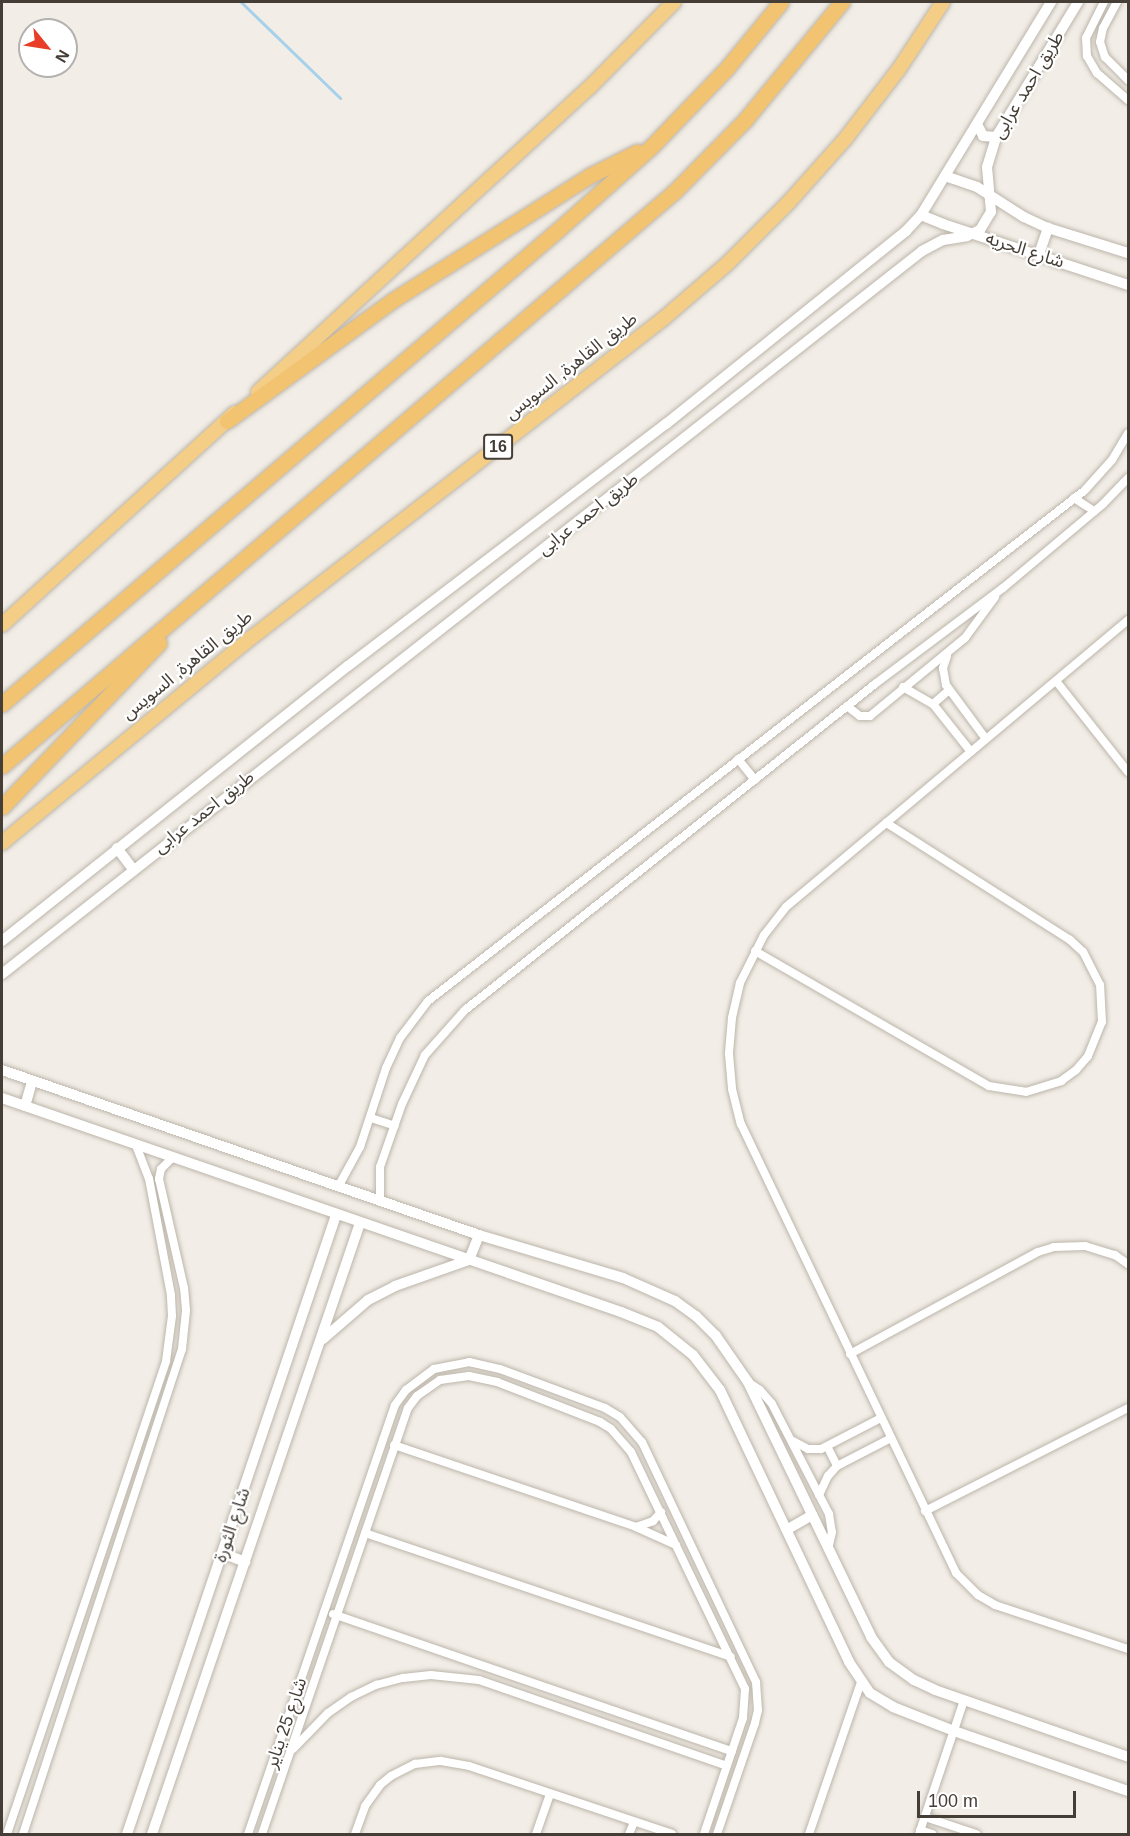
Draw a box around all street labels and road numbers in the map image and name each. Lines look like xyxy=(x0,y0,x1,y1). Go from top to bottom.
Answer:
street label: طريق احمد عرابى xyxy=(987,27,1069,143)
street label: شارع الحريه xyxy=(983,227,1067,273)
street label: طريق القاهرة, السويس xyxy=(501,308,641,424)
road number: 16 xyxy=(483,434,513,460)
street label: طريق احمد عرابى xyxy=(533,468,643,560)
street label: طريق القاهرة, السويس xyxy=(117,606,257,724)
street label: طريق احمد عرابى xyxy=(149,766,259,858)
street label: شارع الثورة xyxy=(209,1485,255,1565)
street label: شارع 25 يناير xyxy=(260,1675,312,1771)

